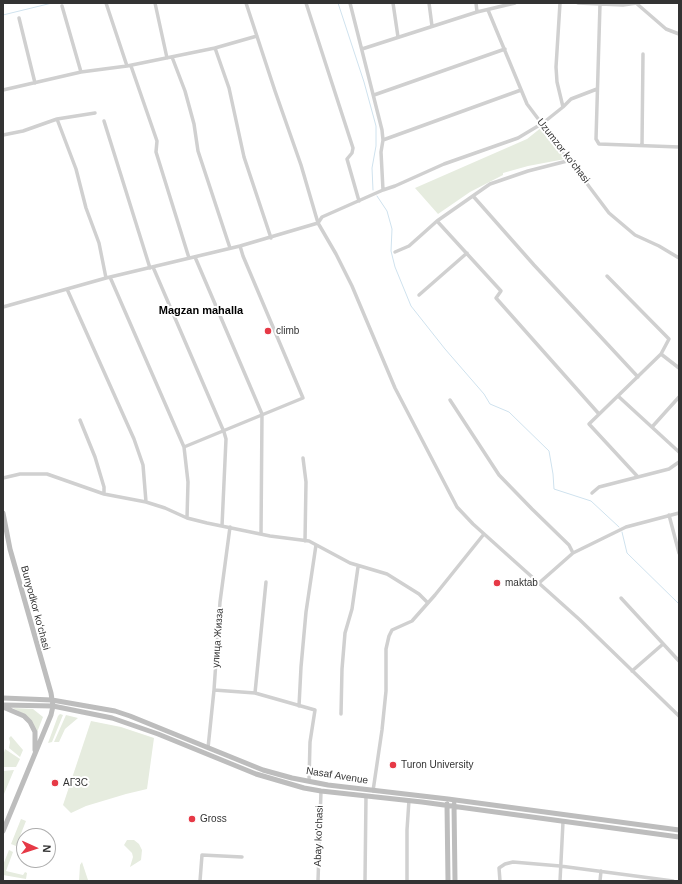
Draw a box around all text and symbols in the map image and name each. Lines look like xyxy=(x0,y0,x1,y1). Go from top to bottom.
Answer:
street label: Uzumzor ko'chasi xyxy=(534,116,592,186)
district label: Magzan mahalla xyxy=(159,304,243,318)
place label: climb xyxy=(276,325,299,337)
marker: climb xyxy=(263,326,273,336)
street label: Bunyodkor koʻchasi xyxy=(18,565,52,651)
place label: maktab xyxy=(505,577,538,589)
marker: maktab xyxy=(492,578,502,588)
street label: улица Жизза xyxy=(210,608,226,668)
place label: Turon University xyxy=(401,759,473,771)
marker: Turon University xyxy=(388,760,398,770)
street label: Nasaf Avenue xyxy=(305,765,369,787)
place label: АГЗС xyxy=(63,777,88,789)
marker: АГЗС xyxy=(50,778,60,788)
street label: Abay ko'chasi xyxy=(312,805,326,867)
place label: Gross xyxy=(200,813,227,825)
marker: Gross xyxy=(187,814,197,824)
north arrow xyxy=(16,828,56,868)
text: N xyxy=(41,844,53,853)

